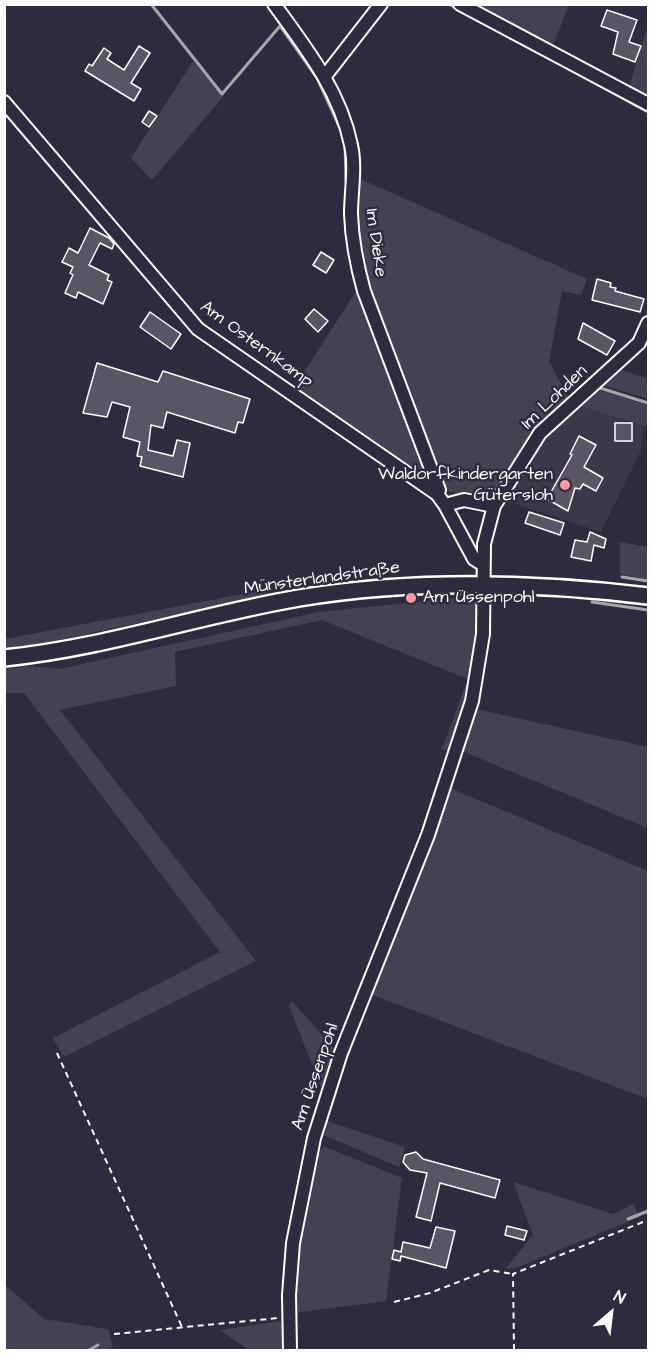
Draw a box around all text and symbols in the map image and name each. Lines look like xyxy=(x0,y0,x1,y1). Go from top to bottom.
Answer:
street label: Im Dieke xyxy=(360,207,390,279)
street label: Am Osternkamp xyxy=(195,297,317,393)
street label: Im Lohden xyxy=(517,361,593,435)
place label: Waldorfkindergarten Gütersloh xyxy=(378,464,553,506)
marker: Waldorfkindergarten Gütersloh xyxy=(558,478,572,492)
street label: Münsterlandstraße xyxy=(243,557,401,601)
place label: Am Üssenpohl xyxy=(423,587,535,609)
marker: Am Üssenpohl xyxy=(404,591,418,605)
street label: Am Üssenpohl xyxy=(288,1021,344,1133)
north arrow xyxy=(581,1283,641,1343)
text: N xyxy=(610,1285,629,1309)

